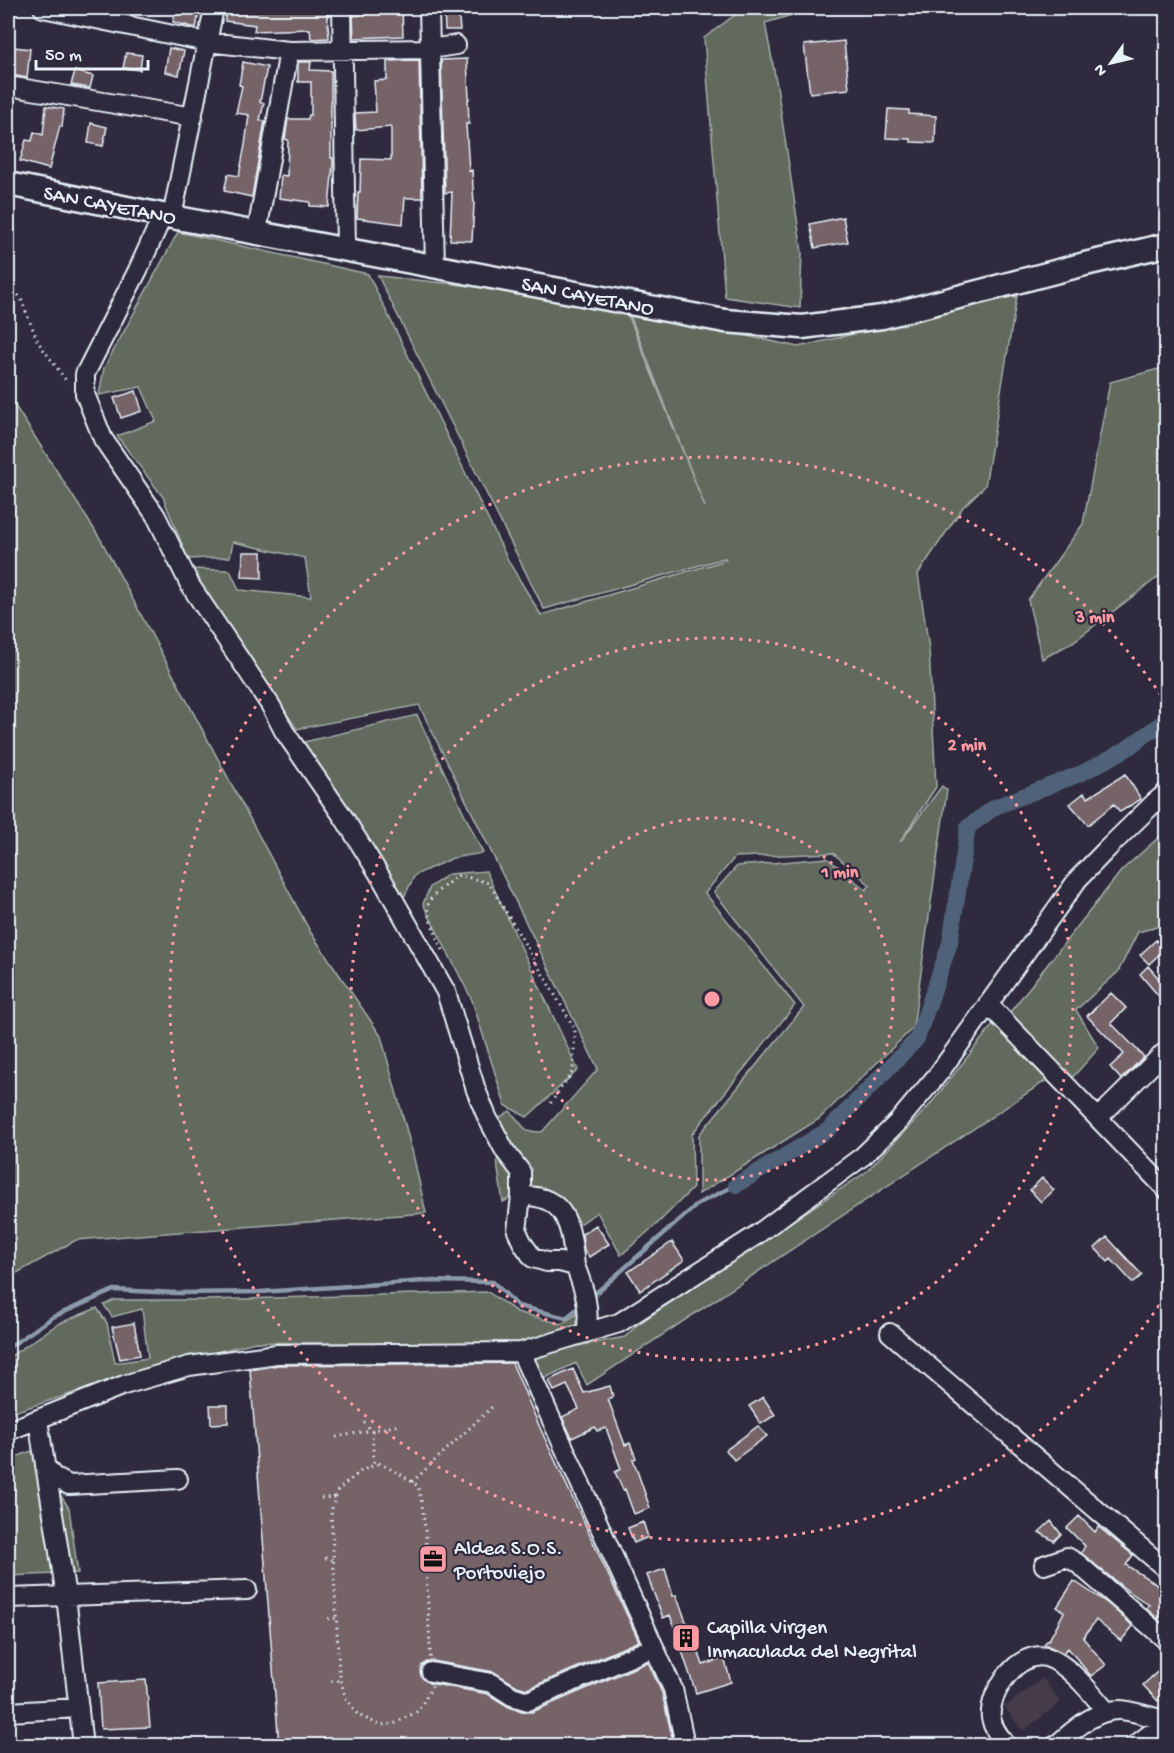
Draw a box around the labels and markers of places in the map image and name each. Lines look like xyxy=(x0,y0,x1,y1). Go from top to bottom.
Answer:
centre of rings xyxy=(702,989,722,1009)
place label: Aldea S.O.S. Portoviejo xyxy=(453,1538,563,1587)
office icon: Aldea S.O.S. Portoviejo xyxy=(417,1543,449,1575)
place label: Capilla Virgen Inmaculada del Negrital xyxy=(707,1617,917,1666)
building icon: Capilla Virgen Inmaculada del Negrital xyxy=(670,1622,702,1654)

